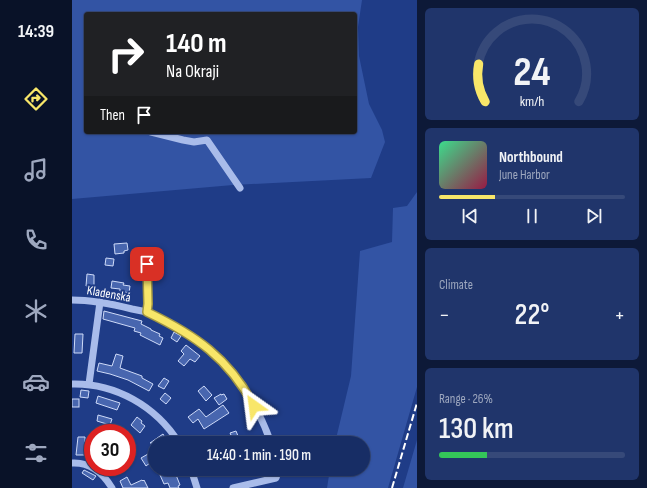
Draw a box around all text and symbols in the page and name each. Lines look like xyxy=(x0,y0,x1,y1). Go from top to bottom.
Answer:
text: 14:39 xyxy=(18,21,54,42)
text: 140 m xyxy=(166,27,227,60)
icon: right xyxy=(100,28,152,80)
text: 24 xyxy=(513,48,551,97)
text: Na Okraji xyxy=(166,61,219,82)
icon: directions xyxy=(22,85,50,113)
text: km/h xyxy=(520,93,544,110)
icon: arrive xyxy=(133,104,155,126)
text: Then xyxy=(100,106,125,125)
text: Northbound xyxy=(499,148,563,167)
icon: music xyxy=(22,156,50,184)
text: June Harbor xyxy=(499,167,550,183)
icon: previous xyxy=(459,205,481,227)
icon: pause xyxy=(521,205,543,227)
icon: next xyxy=(583,205,605,227)
icon: phone xyxy=(22,226,50,254)
pin xyxy=(130,247,164,281)
icon: arrive xyxy=(136,253,158,275)
text: Climate xyxy=(439,277,473,293)
street label: Kladenská xyxy=(86,282,132,306)
icon: climate xyxy=(22,297,50,325)
text: 22° xyxy=(515,297,549,333)
text: − xyxy=(439,302,450,329)
text: + xyxy=(614,302,625,329)
icon: car xyxy=(22,368,50,396)
position arrow xyxy=(233,385,275,427)
text: Range · 26% xyxy=(439,391,493,407)
text: 130 km xyxy=(439,411,514,447)
speed limit sign: 30 xyxy=(84,424,136,476)
icon: filters xyxy=(22,439,50,467)
text: 14:40 · 1 min · 190 m xyxy=(207,446,311,465)

